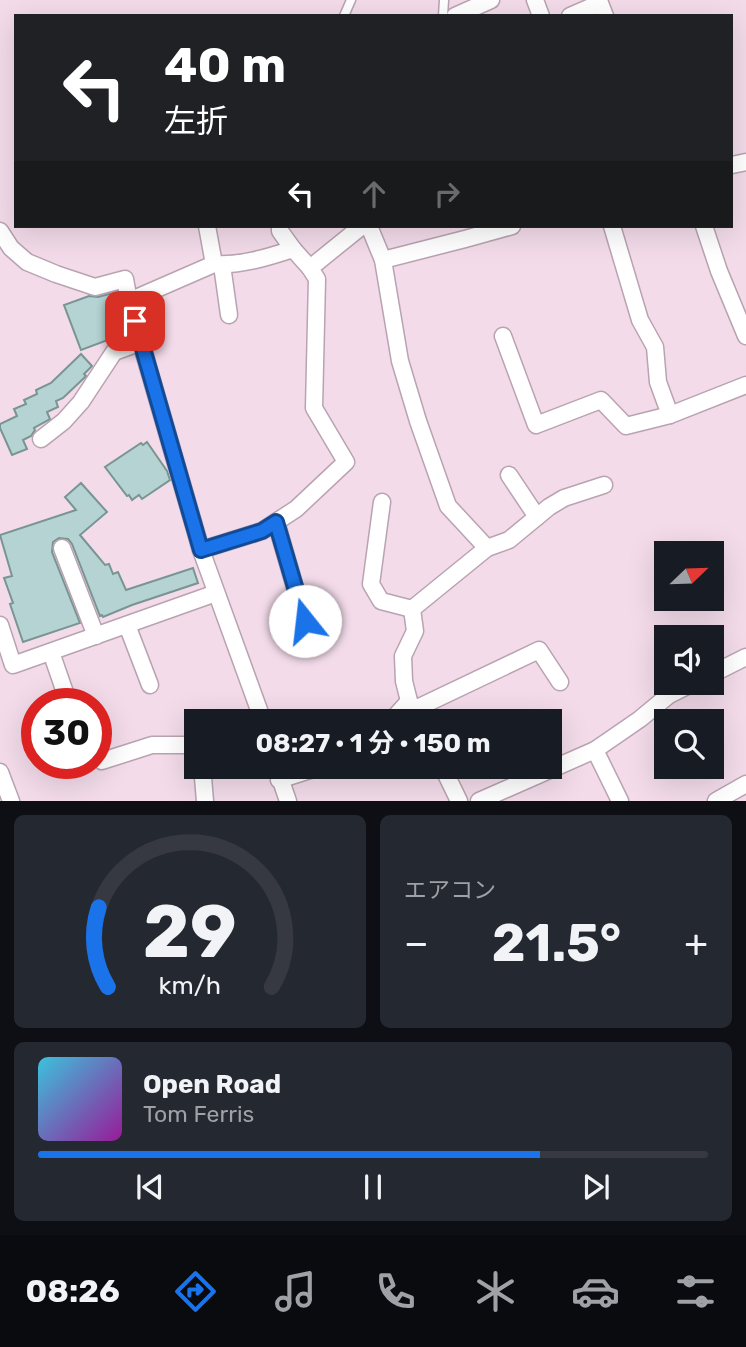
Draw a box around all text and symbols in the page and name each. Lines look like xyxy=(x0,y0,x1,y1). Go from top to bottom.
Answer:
text: 40 m xyxy=(164,36,286,94)
icon: left xyxy=(49,42,140,133)
text: 左折 xyxy=(164,102,228,140)
icon: left xyxy=(282,175,320,213)
icon: ahead xyxy=(355,175,393,213)
icon: right xyxy=(428,175,466,213)
pin xyxy=(105,291,165,351)
icon: arrive xyxy=(116,302,154,340)
north arrow xyxy=(654,541,724,611)
map controls xyxy=(654,541,724,779)
position arrow xyxy=(268,584,342,658)
button: sound xyxy=(654,625,724,695)
speed limit sign: 30 xyxy=(21,688,112,779)
button: search xyxy=(654,709,724,779)
text: 08:27 · 1 分 · 150 m xyxy=(255,728,491,759)
text: エアコン xyxy=(404,876,496,904)
text: 29 xyxy=(143,890,237,976)
text: 21.5° xyxy=(492,912,621,974)
text: − xyxy=(404,920,429,966)
text: + xyxy=(684,920,708,966)
text: km/h xyxy=(159,971,221,1000)
text: Open Road xyxy=(143,1069,281,1100)
text: Tom Ferris xyxy=(143,1100,254,1128)
icon: previous xyxy=(131,1168,169,1206)
icon: pause xyxy=(354,1168,392,1206)
icon: next xyxy=(577,1168,615,1206)
icon: directions xyxy=(171,1267,220,1316)
icon: music xyxy=(271,1267,320,1316)
icon: phone xyxy=(371,1267,420,1316)
icon: climate xyxy=(471,1267,520,1316)
icon: car xyxy=(571,1267,620,1316)
icon: filters xyxy=(671,1267,720,1316)
text: 08:26 xyxy=(26,1272,120,1310)

